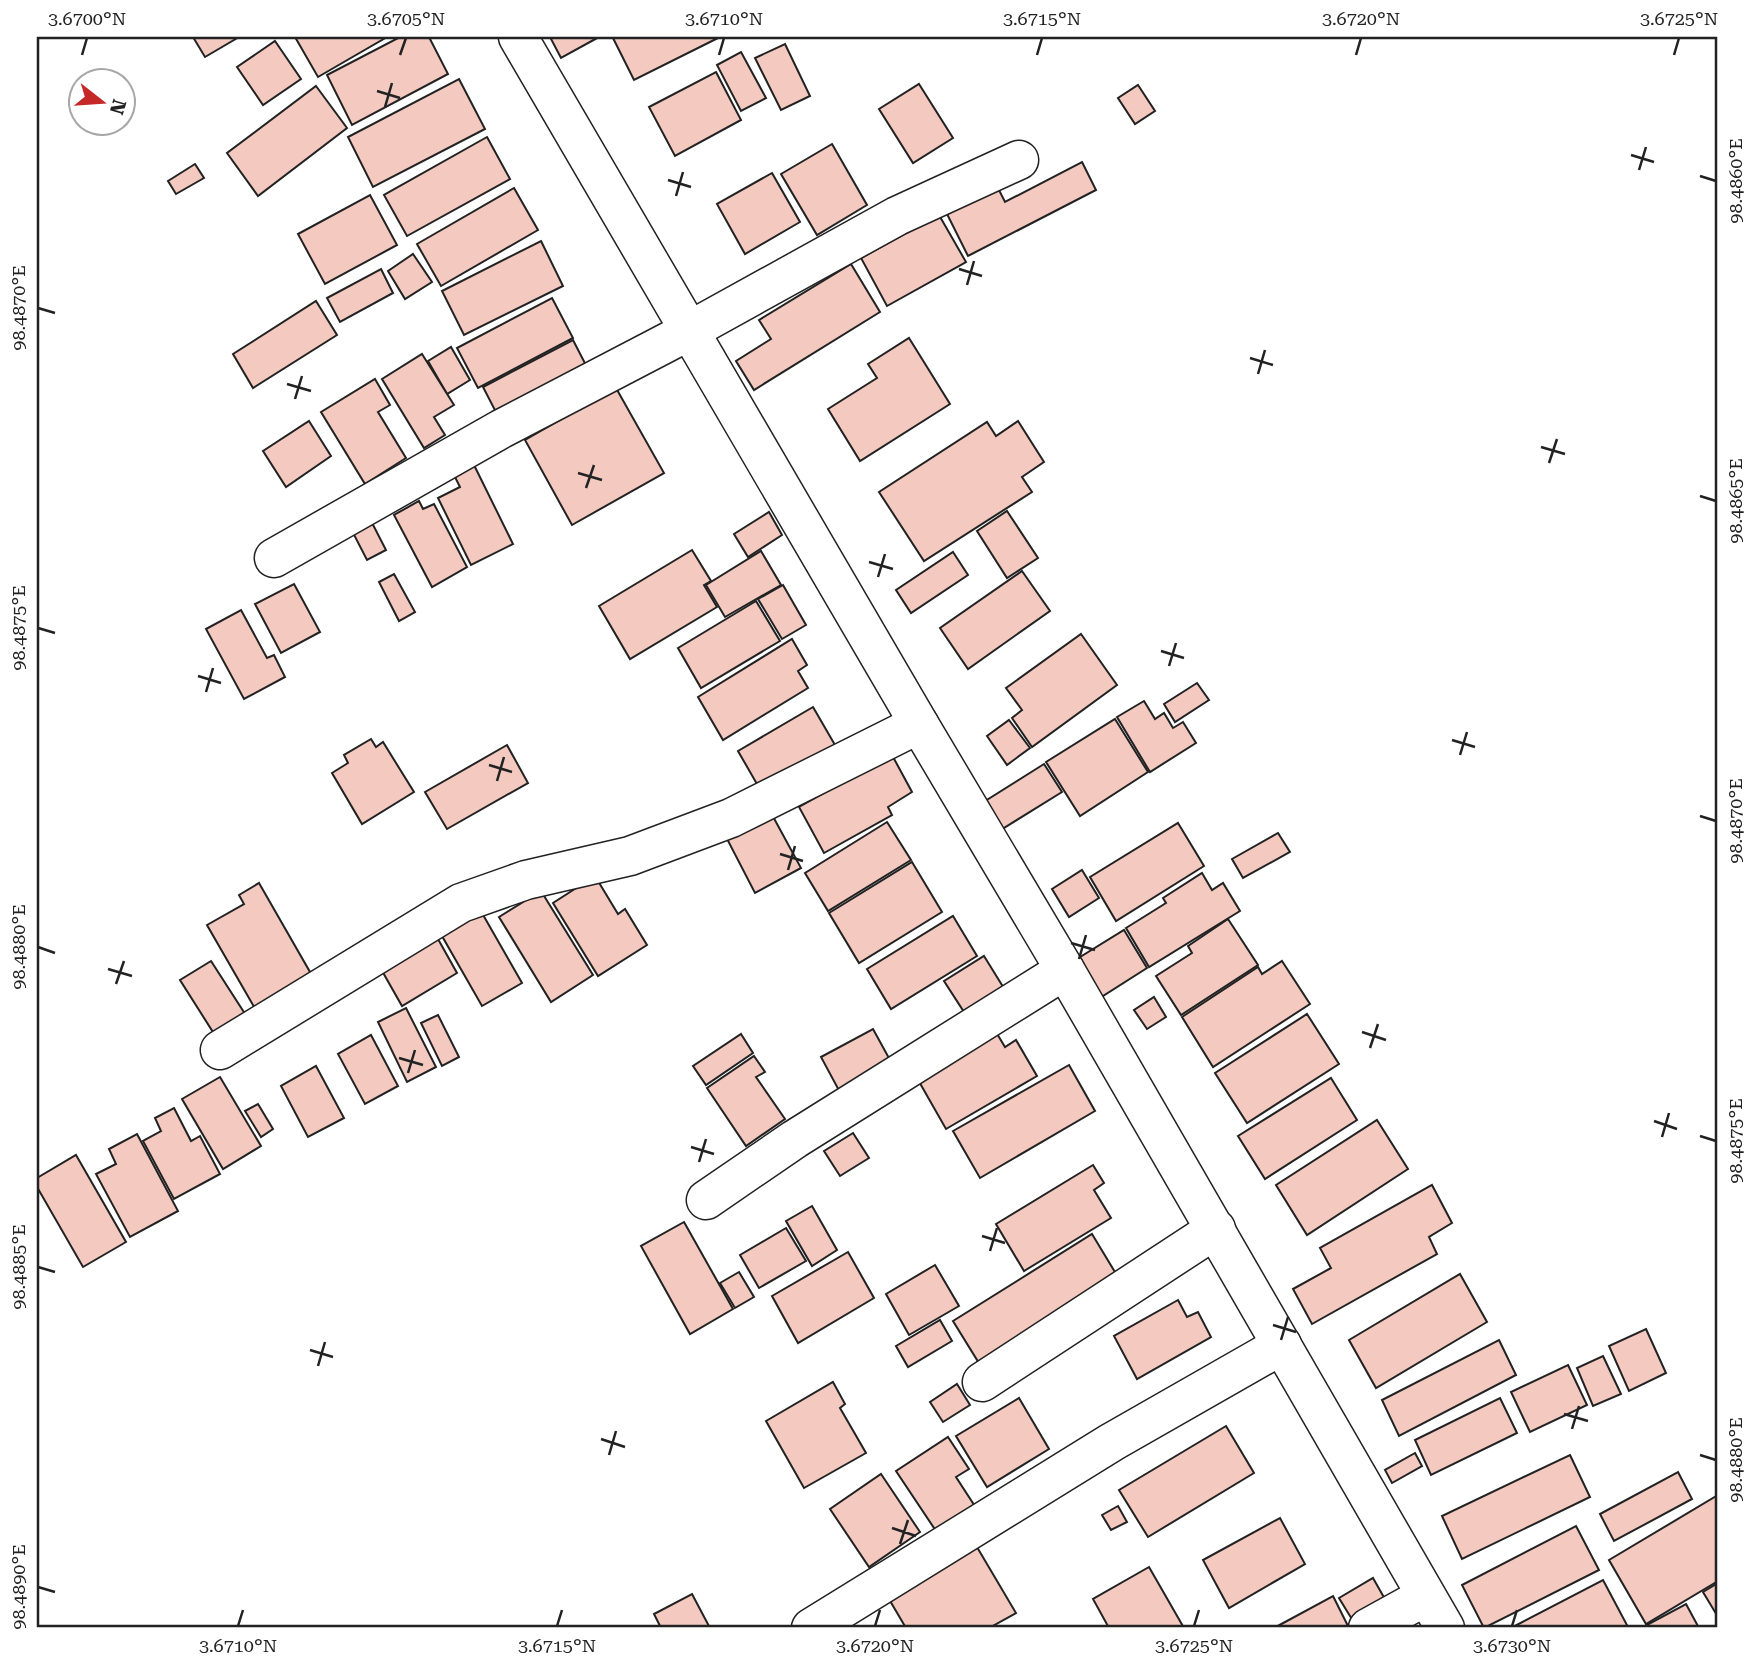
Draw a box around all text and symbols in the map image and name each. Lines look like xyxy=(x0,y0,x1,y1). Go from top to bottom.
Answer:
text: 3.6700°N xyxy=(48,8,126,29)
text: 3.6705°N xyxy=(367,8,445,29)
text: 3.6710°N xyxy=(685,8,763,29)
text: 3.6715°N xyxy=(1003,8,1081,29)
text: 3.6720°N xyxy=(1322,8,1400,29)
text: 3.6725°N xyxy=(1640,8,1718,29)
north arrow xyxy=(66,66,136,136)
text: N xyxy=(105,96,131,118)
text: 98.4860°E xyxy=(1725,138,1746,224)
text: 98.4870°E xyxy=(8,265,29,351)
text: 98.4865°E xyxy=(1725,458,1746,544)
text: 98.4875°E xyxy=(8,585,29,671)
text: 98.4870°E xyxy=(1725,778,1746,864)
text: 98.4880°E xyxy=(8,904,29,990)
text: 98.4875°E xyxy=(1725,1098,1746,1184)
text: 98.4885°E xyxy=(8,1224,29,1310)
text: 98.4880°E xyxy=(1725,1417,1746,1503)
text: 98.4890°E xyxy=(8,1544,29,1630)
text: 3.6710°N xyxy=(199,1635,277,1656)
text: 3.6715°N xyxy=(518,1635,596,1656)
text: 3.6720°N xyxy=(836,1635,914,1656)
text: 3.6725°N xyxy=(1155,1635,1233,1656)
text: 3.6730°N xyxy=(1473,1635,1551,1656)

